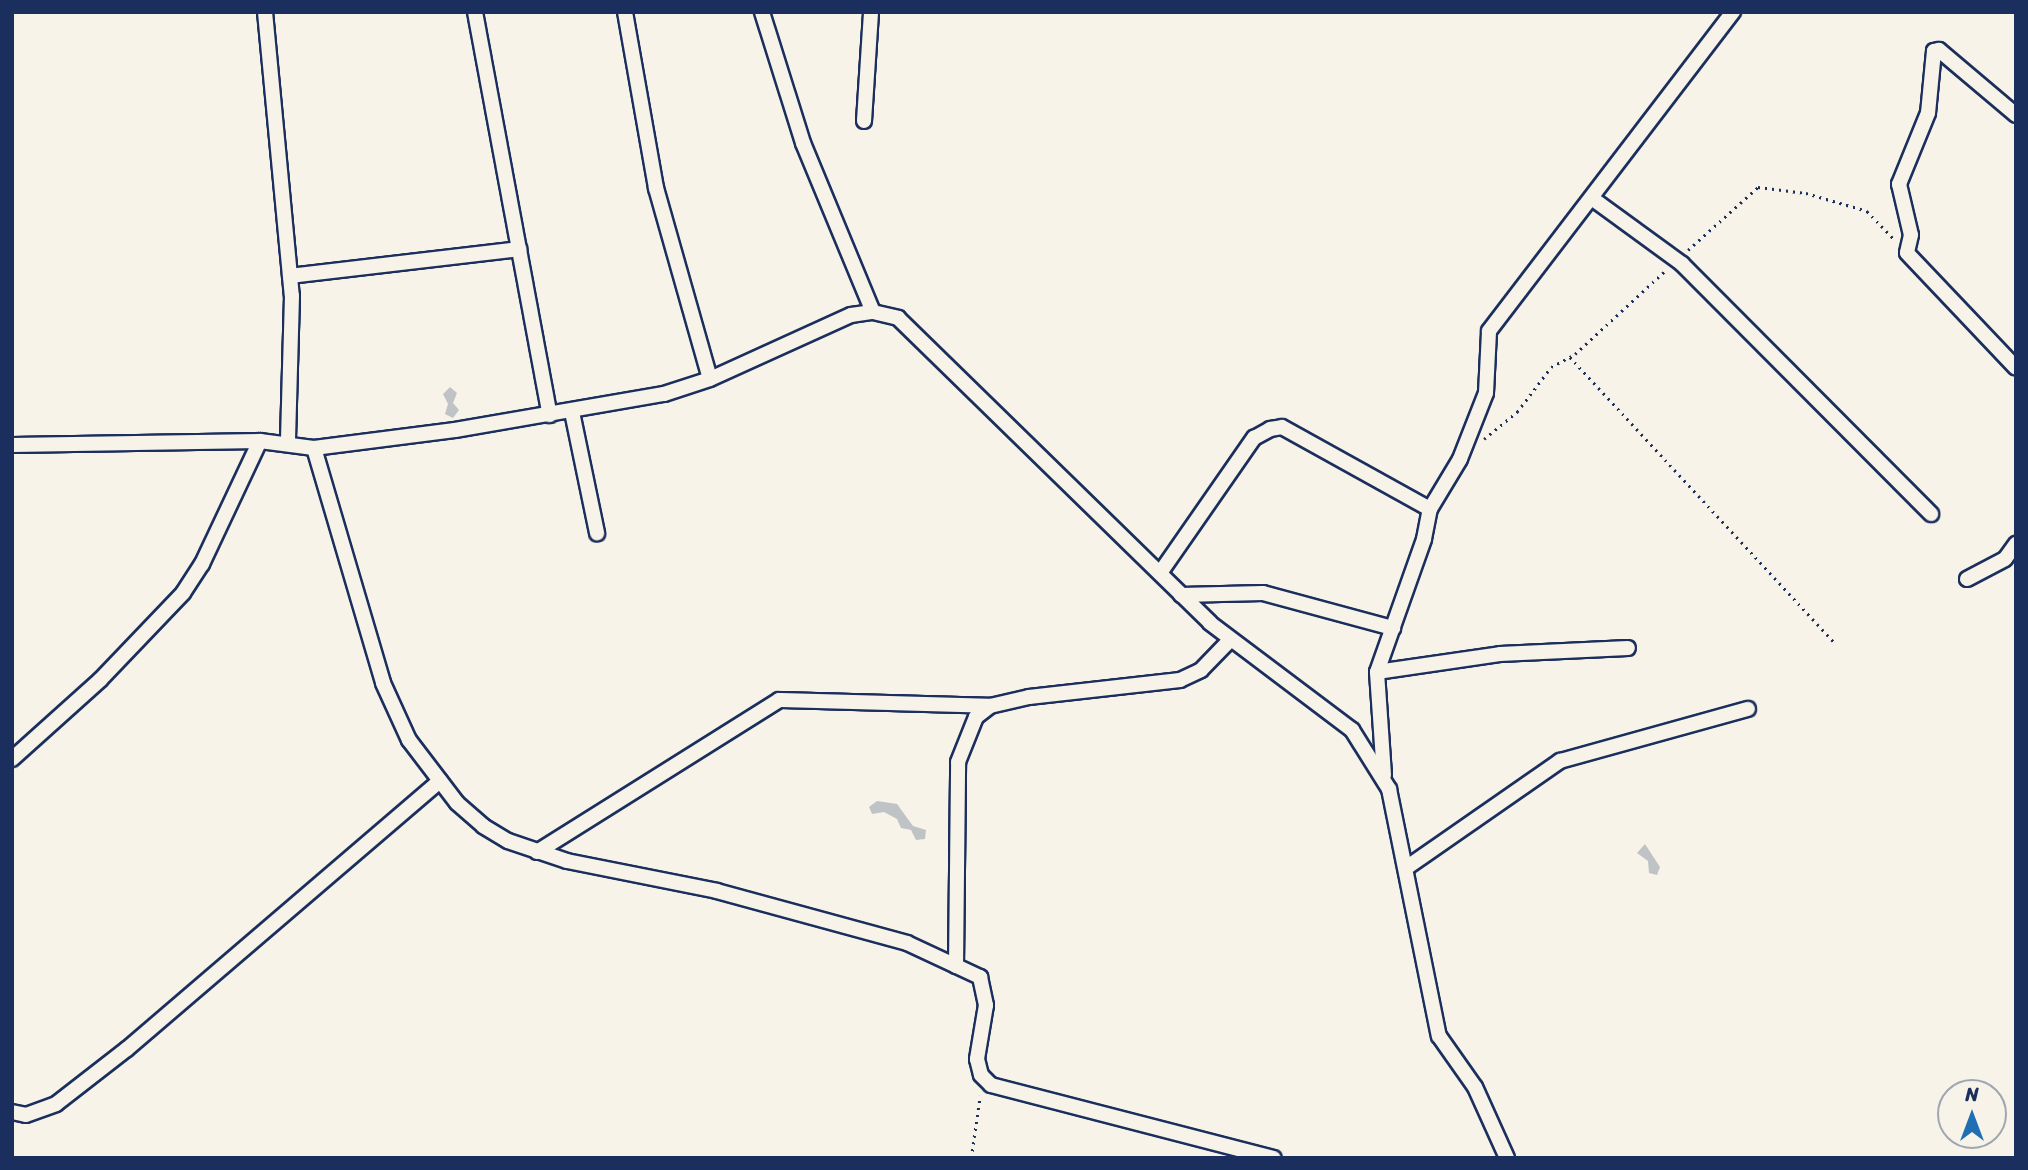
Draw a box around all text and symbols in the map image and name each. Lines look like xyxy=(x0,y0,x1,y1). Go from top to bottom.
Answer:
text: N xyxy=(1965,1078,1979,1111)
north arrow xyxy=(1937,1079,2007,1149)

